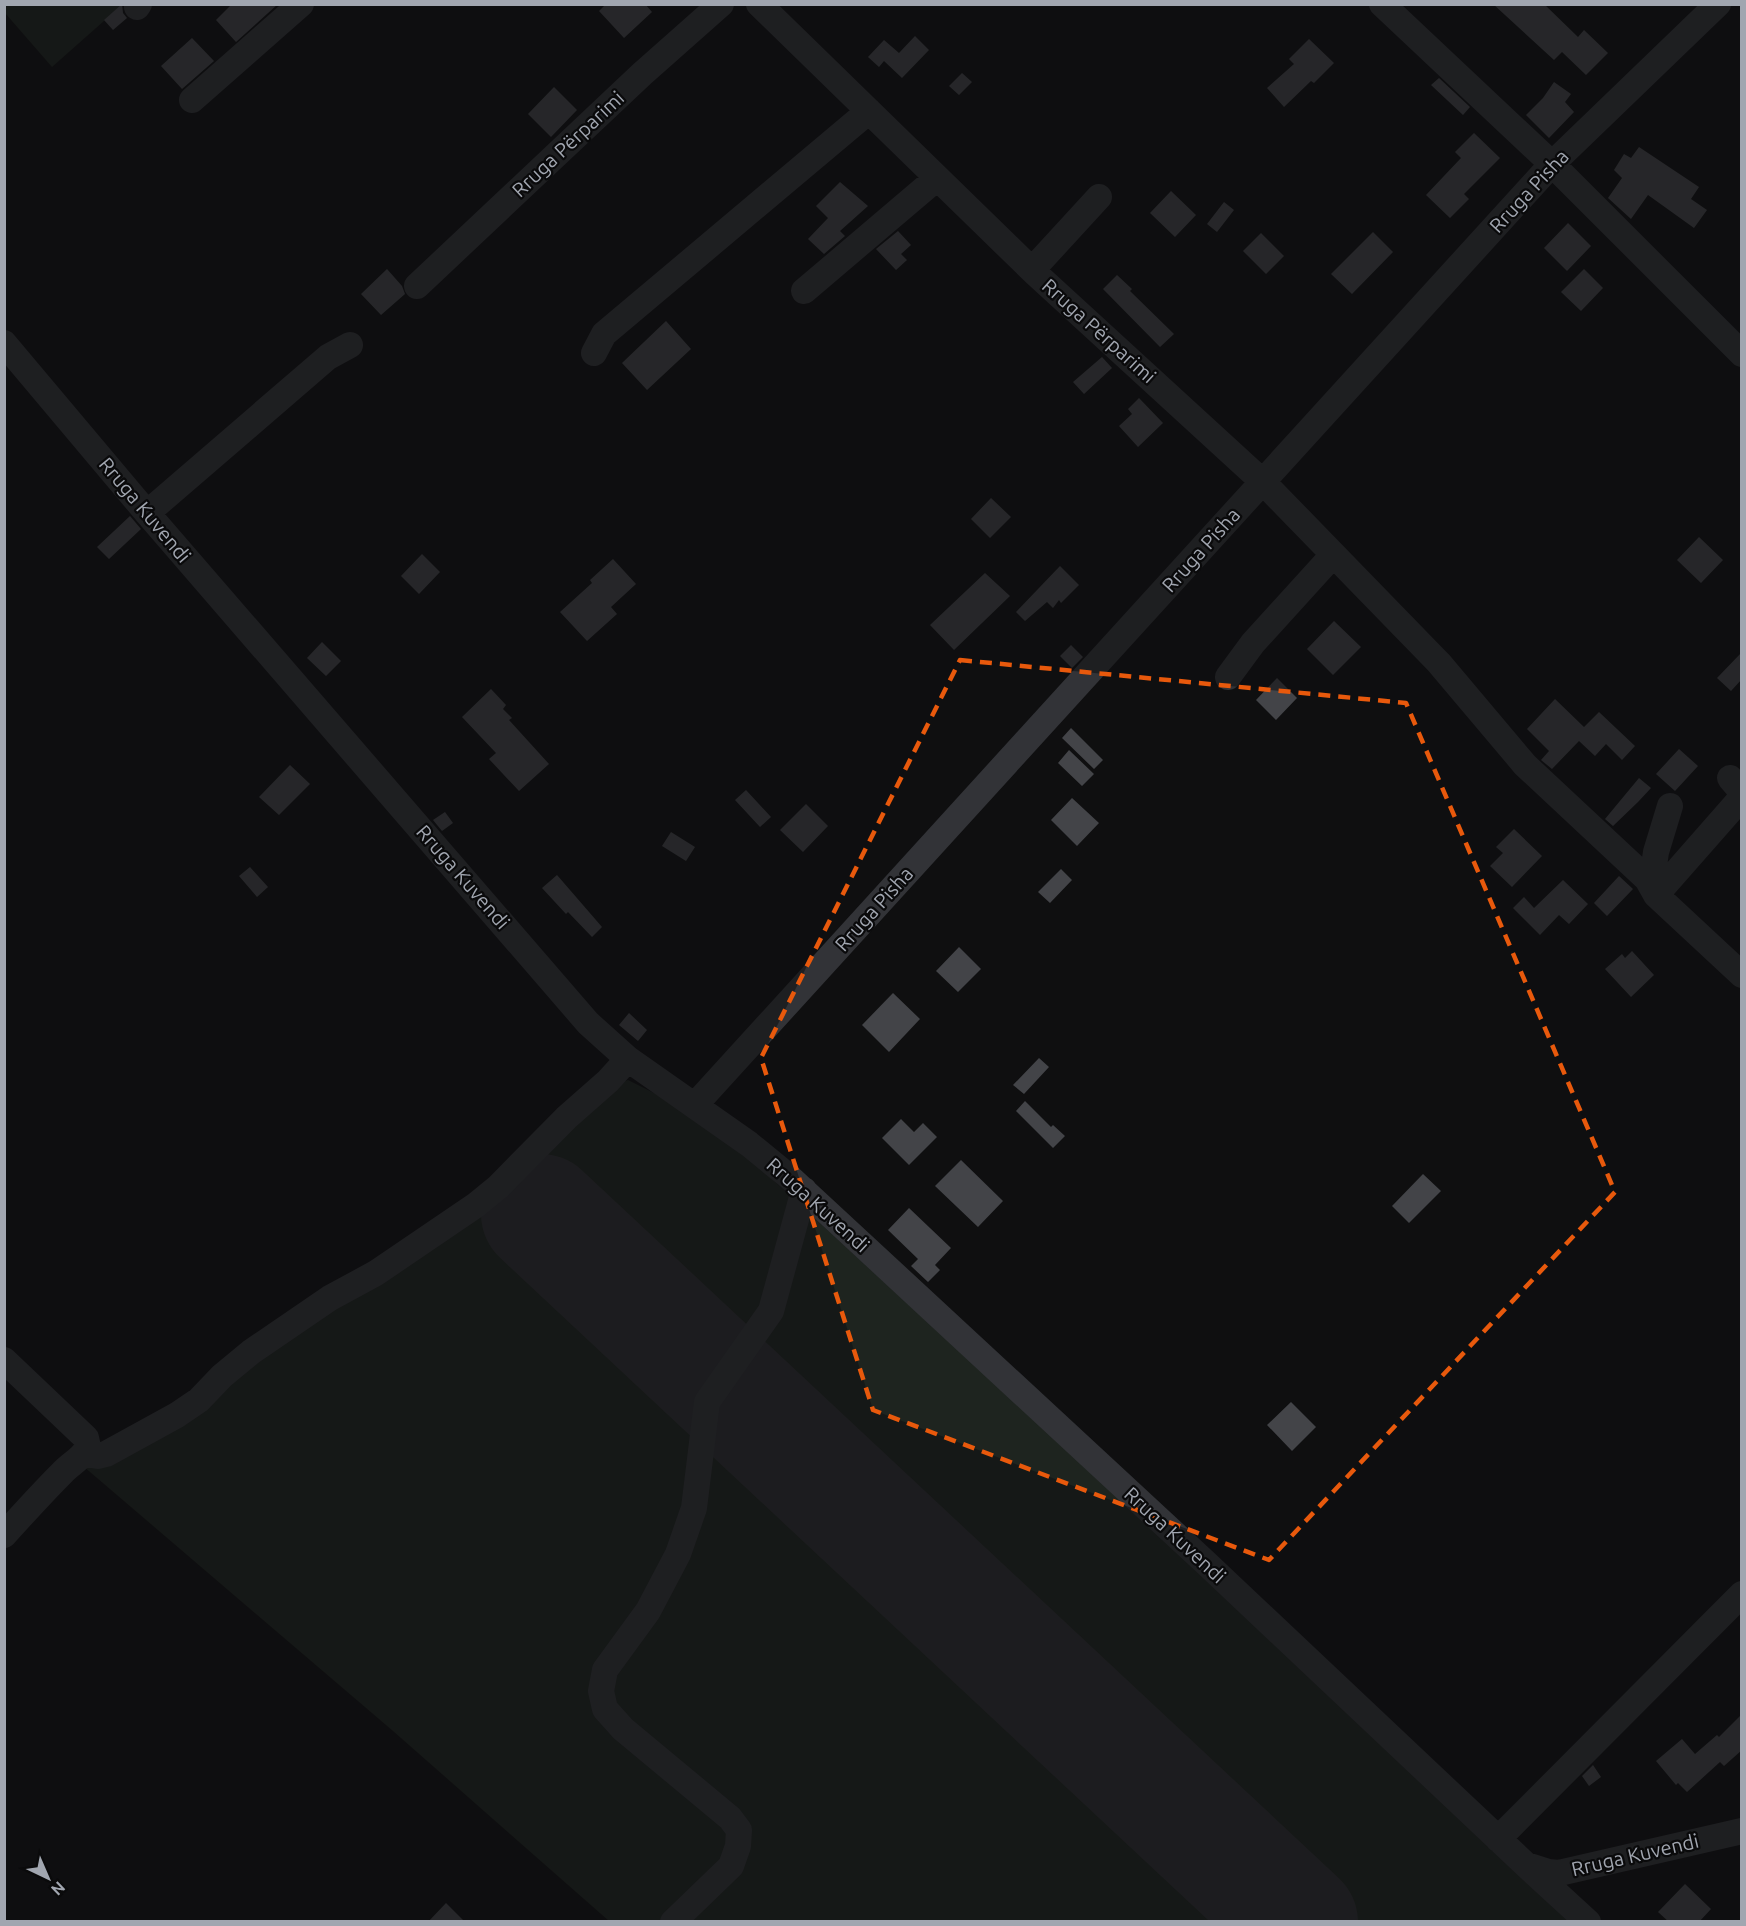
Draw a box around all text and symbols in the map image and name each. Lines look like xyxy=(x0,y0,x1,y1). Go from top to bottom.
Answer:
street label: Rruga Përparimi xyxy=(507,86,628,201)
street label: Rruga Pisha xyxy=(1484,144,1573,237)
street label: Rruga Përparimi xyxy=(1038,274,1161,388)
street label: Rruga Kuvendi xyxy=(95,452,196,567)
street label: Rruga Pisha xyxy=(1157,503,1244,596)
street label: Rruga Kuvendi xyxy=(412,820,515,933)
street label: Rruga Pisha xyxy=(830,862,917,955)
street label: Rruga Kuvendi xyxy=(762,1153,874,1257)
street label: Rruga Kuvendi xyxy=(1120,1482,1231,1587)
street label: Rruga Kuvendi xyxy=(1569,1829,1701,1880)
north arrow xyxy=(18,1848,78,1908)
text: N xyxy=(48,1878,69,1899)

